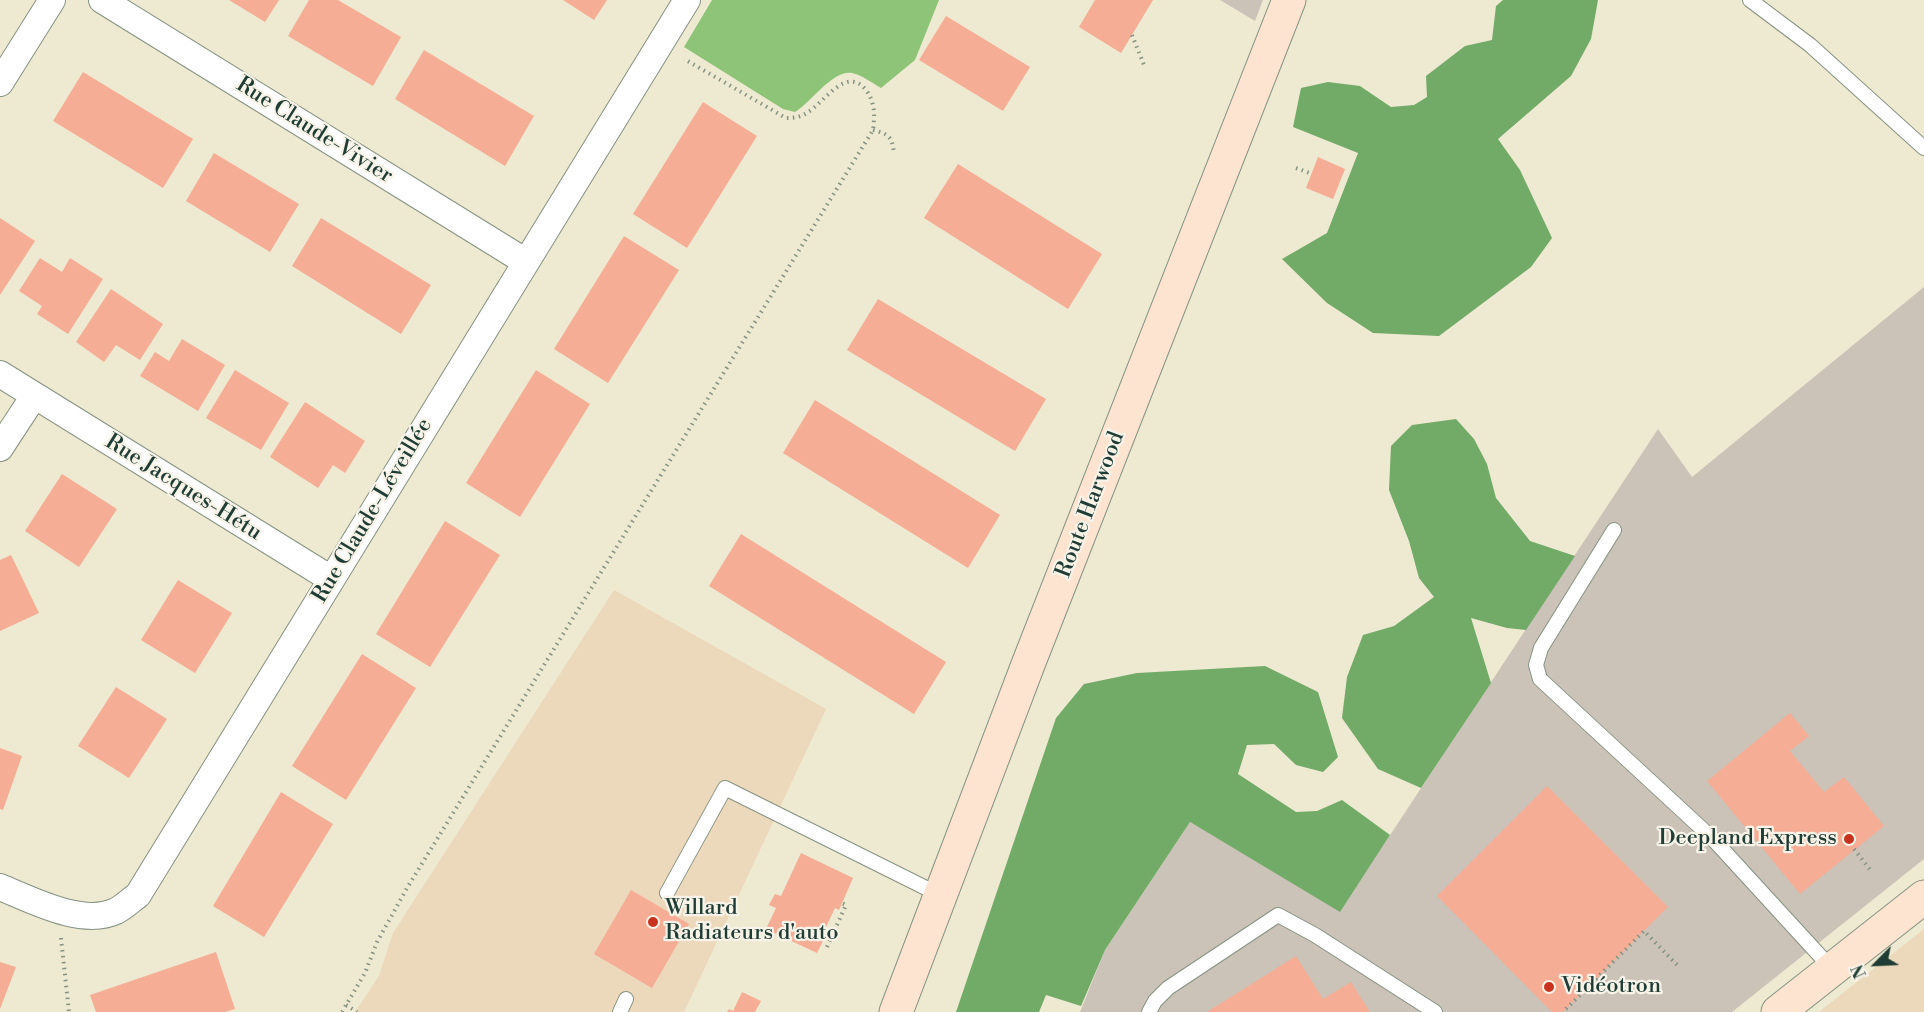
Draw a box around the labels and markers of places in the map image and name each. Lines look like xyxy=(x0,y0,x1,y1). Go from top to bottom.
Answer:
place label: Deepland Express xyxy=(1658,826,1837,852)
marker: Deepland Express xyxy=(1842,832,1856,846)
place label: Willard Radiateurs d'auto xyxy=(665,896,839,948)
marker: Willard Radiateurs d'auto xyxy=(646,915,660,929)
place label: Vidéotron xyxy=(1561,974,1661,1000)
marker: Vidéotron xyxy=(1542,980,1556,994)

